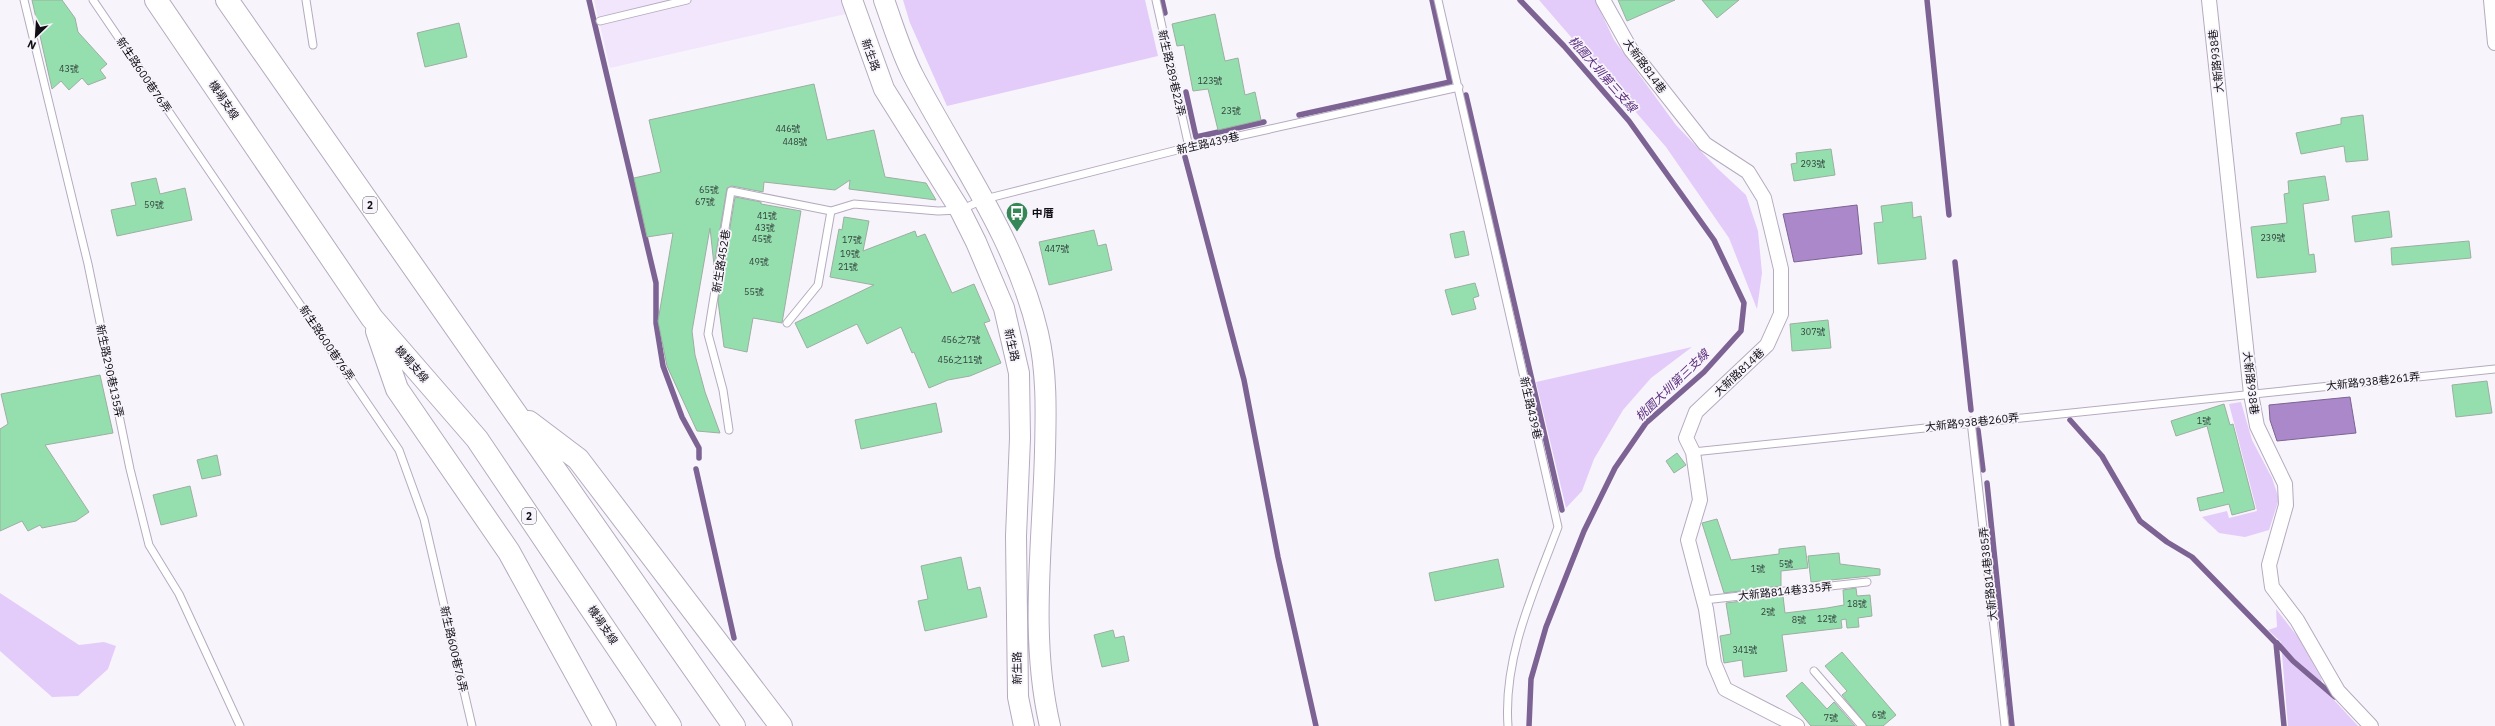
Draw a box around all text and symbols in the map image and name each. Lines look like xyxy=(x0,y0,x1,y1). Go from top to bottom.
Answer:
north arrow xyxy=(16,16,56,56)
street label: 新生路289巷22弄 xyxy=(1155,29,1189,117)
street label: 大新路938巷 xyxy=(2206,29,2226,93)
water label: 桃園大圳第三支線 xyxy=(1566,33,1641,117)
street label: 新生路600巷76弄 xyxy=(114,35,174,115)
street label: 大新路814巷 xyxy=(1621,36,1669,96)
text: N xyxy=(25,37,38,53)
street label: 新生路 xyxy=(859,37,883,73)
house number: 43號 xyxy=(59,63,79,74)
house number: 123號 xyxy=(1197,75,1223,86)
street label: 機場支線 xyxy=(206,78,242,122)
house number: 23號 xyxy=(1221,105,1241,116)
house number: 446號 xyxy=(775,123,801,134)
street label: 新生路439巷 xyxy=(1175,129,1241,157)
house number: 448號 xyxy=(782,136,808,147)
house number: 293號 xyxy=(1800,158,1826,169)
house number: 65號 xyxy=(699,184,719,195)
house number: 67號 xyxy=(695,196,715,207)
road number: 2 xyxy=(363,197,377,213)
house number: 59號 xyxy=(144,199,164,210)
bus stop icon: 中厝 xyxy=(1004,200,1030,233)
place label: 中厝 xyxy=(1032,206,1054,220)
house number: 41號 xyxy=(757,210,777,221)
house number: 43號 xyxy=(755,222,775,233)
street label: 新生路452巷 xyxy=(709,228,733,294)
house number: 239號 xyxy=(2260,232,2286,243)
house number: 45號 xyxy=(752,233,772,244)
house number: 17號 xyxy=(842,234,862,245)
house number: 447號 xyxy=(1044,243,1070,254)
house number: 19號 xyxy=(840,248,860,259)
house number: 49號 xyxy=(749,256,769,267)
house number: 21號 xyxy=(838,261,858,272)
house number: 55號 xyxy=(744,286,764,297)
street label: 新生路600巷76弄 xyxy=(297,303,357,383)
street label: 新生路290巷135弄 xyxy=(93,323,127,419)
house number: 307號 xyxy=(1800,326,1826,337)
street label: 新生路 xyxy=(1001,327,1023,363)
house number: 456之7號 xyxy=(941,334,981,345)
street label: 機場支線 xyxy=(392,343,432,385)
water label: 桃園大圳第三支線 xyxy=(1632,345,1713,424)
street label: 大新路814巷 xyxy=(1711,345,1767,399)
street label: 大新路938巷 xyxy=(2240,350,2262,416)
house number: 456之11號 xyxy=(937,354,983,365)
street label: 大新路938巷261弄 xyxy=(2325,369,2421,393)
street label: 新生路439巷 xyxy=(1517,375,1545,441)
street label: 大新路938巷260弄 xyxy=(1924,410,2020,434)
house number: 1號 xyxy=(2197,415,2211,426)
road number: 2 xyxy=(522,508,536,524)
street label: 大新路814巷385弄 xyxy=(1976,526,2000,622)
house number: 5號 xyxy=(1779,558,1793,569)
house number: 1號 xyxy=(1751,563,1765,574)
street label: 大新路814巷335弄 xyxy=(1737,579,1833,603)
house number: 18號 xyxy=(1847,598,1867,609)
street label: 機場支線 xyxy=(585,603,621,647)
street label: 新生路600巷76弄 xyxy=(437,605,471,693)
house number: 2號 xyxy=(1761,606,1775,617)
house number: 12號 xyxy=(1817,613,1837,624)
house number: 8號 xyxy=(1792,614,1806,625)
house number: 341號 xyxy=(1732,644,1758,655)
street label: 新生路 xyxy=(1010,651,1024,685)
house number: 6號 xyxy=(1872,709,1886,720)
house number: 7號 xyxy=(1824,712,1838,723)

